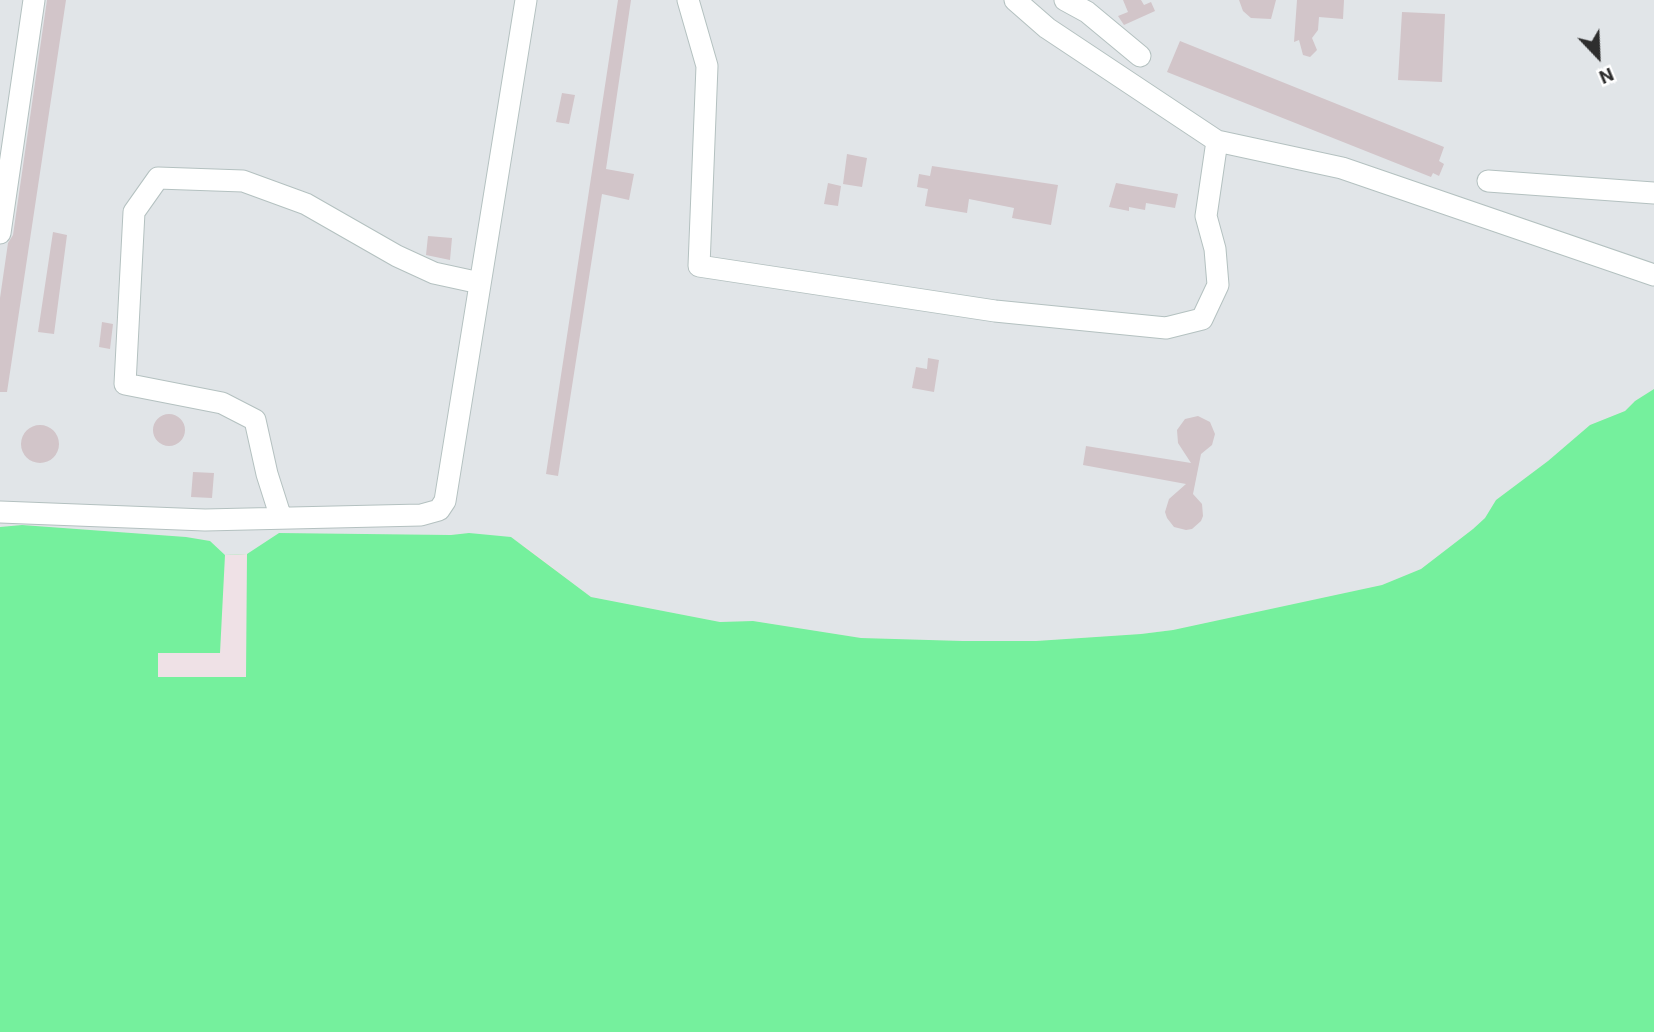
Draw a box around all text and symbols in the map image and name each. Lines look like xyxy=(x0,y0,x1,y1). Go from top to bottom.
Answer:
north arrow xyxy=(1563,21,1633,91)
text: N xyxy=(1596,63,1617,89)

